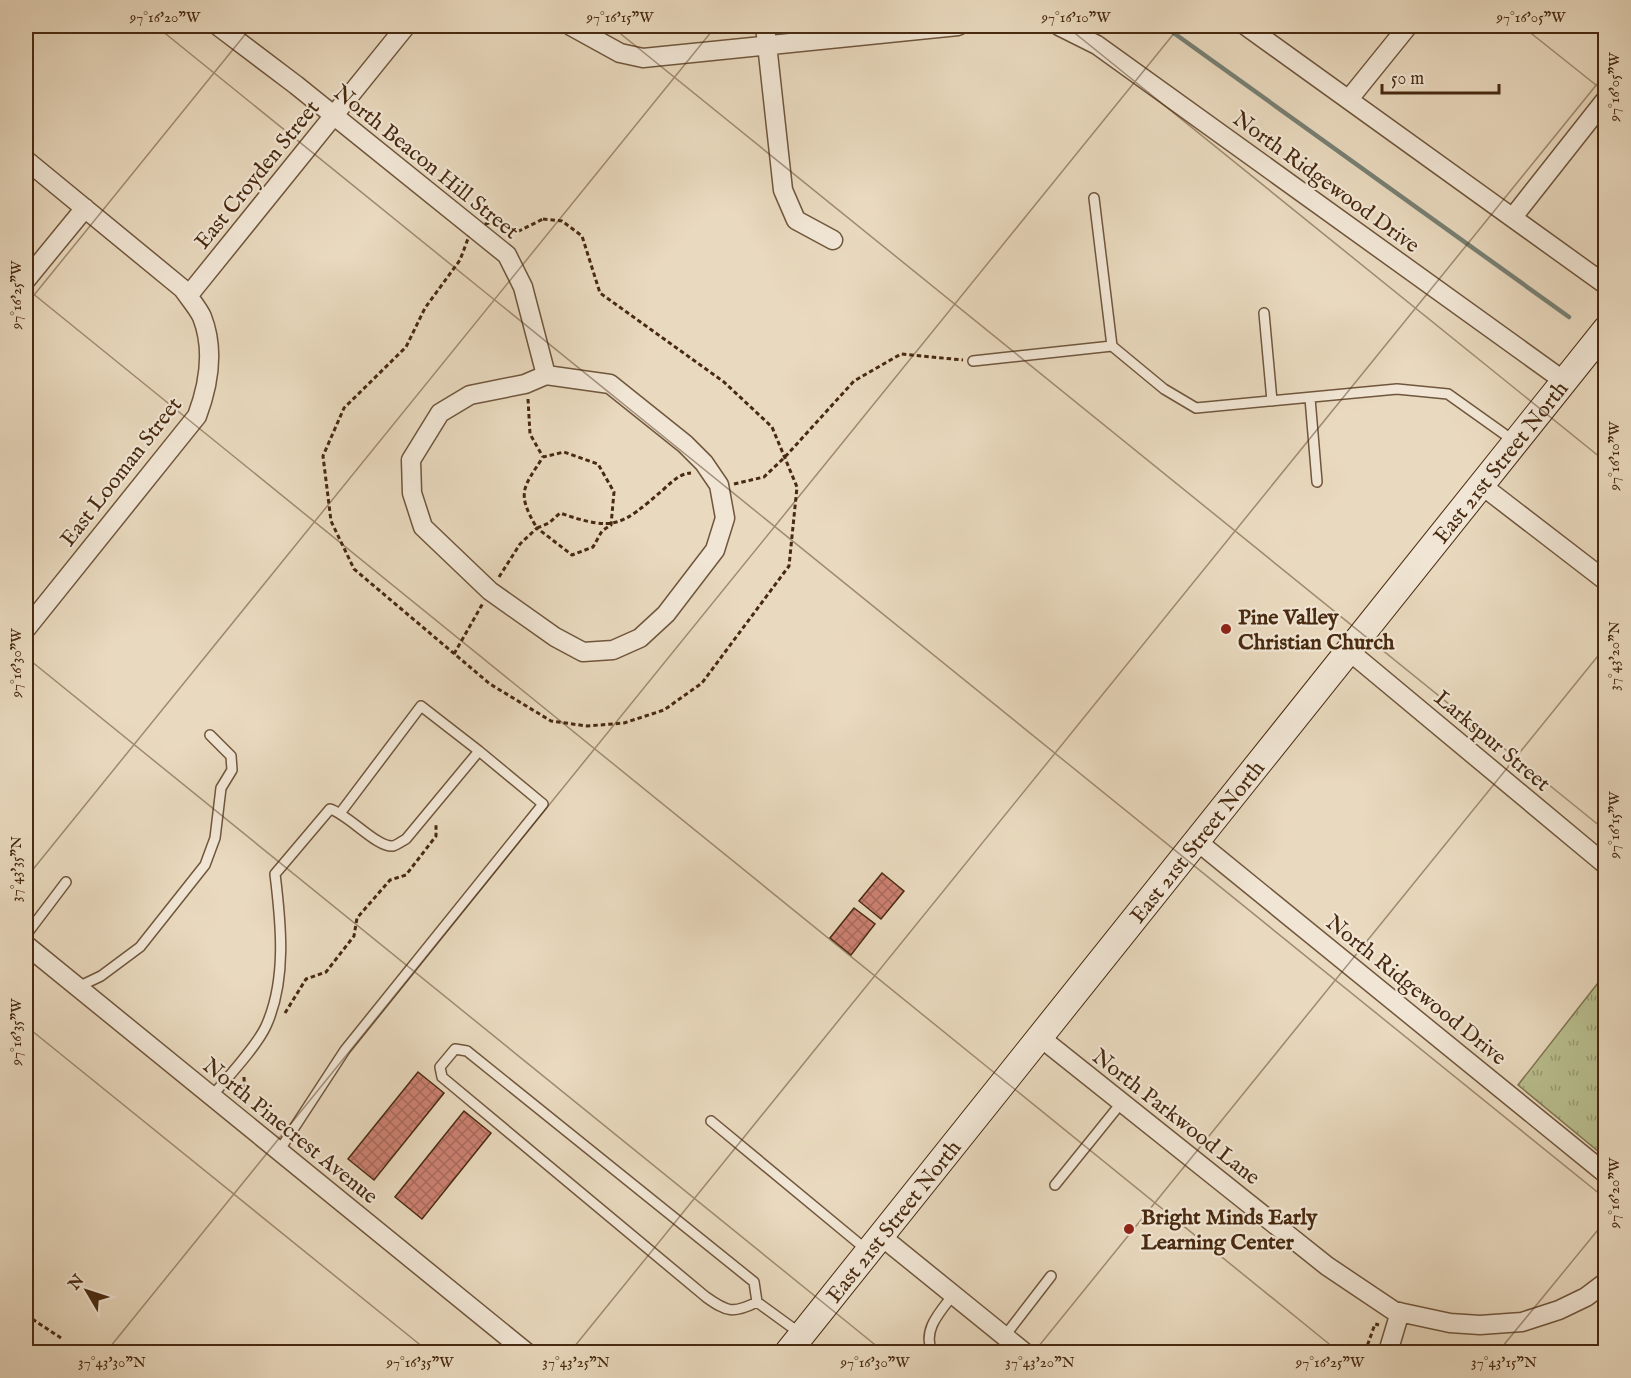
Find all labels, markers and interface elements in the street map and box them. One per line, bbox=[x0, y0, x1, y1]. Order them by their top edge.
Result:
text: 97°16'20"W bbox=[129, 8, 201, 27]
text: 97°16'15"W bbox=[585, 8, 654, 27]
text: 97°16'10"W bbox=[1040, 8, 1111, 27]
text: 97°16'05"W bbox=[1496, 8, 1566, 27]
text: 97°16'05"W bbox=[1605, 52, 1624, 122]
scale bar bbox=[1382, 57, 1499, 95]
text: 50 m bbox=[1391, 68, 1424, 91]
street label: North Beacon Hill Street bbox=[327, 79, 524, 246]
street label: East Croyden Street bbox=[189, 95, 326, 255]
street label: North Ridgewood Drive bbox=[1227, 105, 1425, 260]
text: 97°16'25"W bbox=[7, 260, 26, 330]
street label: East 21st Street North bbox=[1428, 376, 1575, 550]
street label: East Looman Street bbox=[54, 392, 189, 553]
text: 97°16'10"W bbox=[1605, 421, 1624, 492]
place label: Pine Valley Christian Church bbox=[1238, 604, 1395, 657]
text: 37°43'20"N bbox=[1605, 621, 1624, 691]
marker: Pine Valley Christian Church bbox=[1219, 622, 1233, 636]
text: 97°16'30"W bbox=[7, 628, 26, 699]
street label: Larkspur Street bbox=[1428, 685, 1556, 799]
street label: East 21st Street North bbox=[1124, 755, 1272, 930]
text: 97°16'15"W bbox=[1605, 791, 1624, 860]
text: 37°43'35"N bbox=[7, 836, 26, 902]
street label: North Ridgewood Drive bbox=[1320, 909, 1512, 1072]
text: 97°16'35"W bbox=[7, 998, 26, 1067]
street label: North Parkwood Lane bbox=[1086, 1043, 1265, 1192]
street label: North Pinecrest Avenue bbox=[196, 1052, 383, 1211]
street label: East 21st Street North bbox=[821, 1135, 968, 1309]
text: 97°16'20"W bbox=[1605, 1157, 1624, 1229]
place label: Bright Minds Early Learning Center bbox=[1141, 1204, 1319, 1257]
marker: Bright Minds Early Learning Center bbox=[1122, 1222, 1136, 1236]
north arrow bbox=[57, 1261, 117, 1321]
text: N bbox=[64, 1271, 89, 1295]
text: 37°43'30"N bbox=[78, 1353, 146, 1372]
text: 97°16'35"W bbox=[385, 1353, 454, 1372]
text: 37°43'25"N bbox=[542, 1353, 610, 1372]
text: 97°16'30"W bbox=[839, 1353, 910, 1372]
text: 37°43'20"N bbox=[1005, 1353, 1075, 1372]
text: 97°16'25"W bbox=[1295, 1353, 1365, 1372]
text: 37°43'15"N bbox=[1471, 1353, 1537, 1372]

